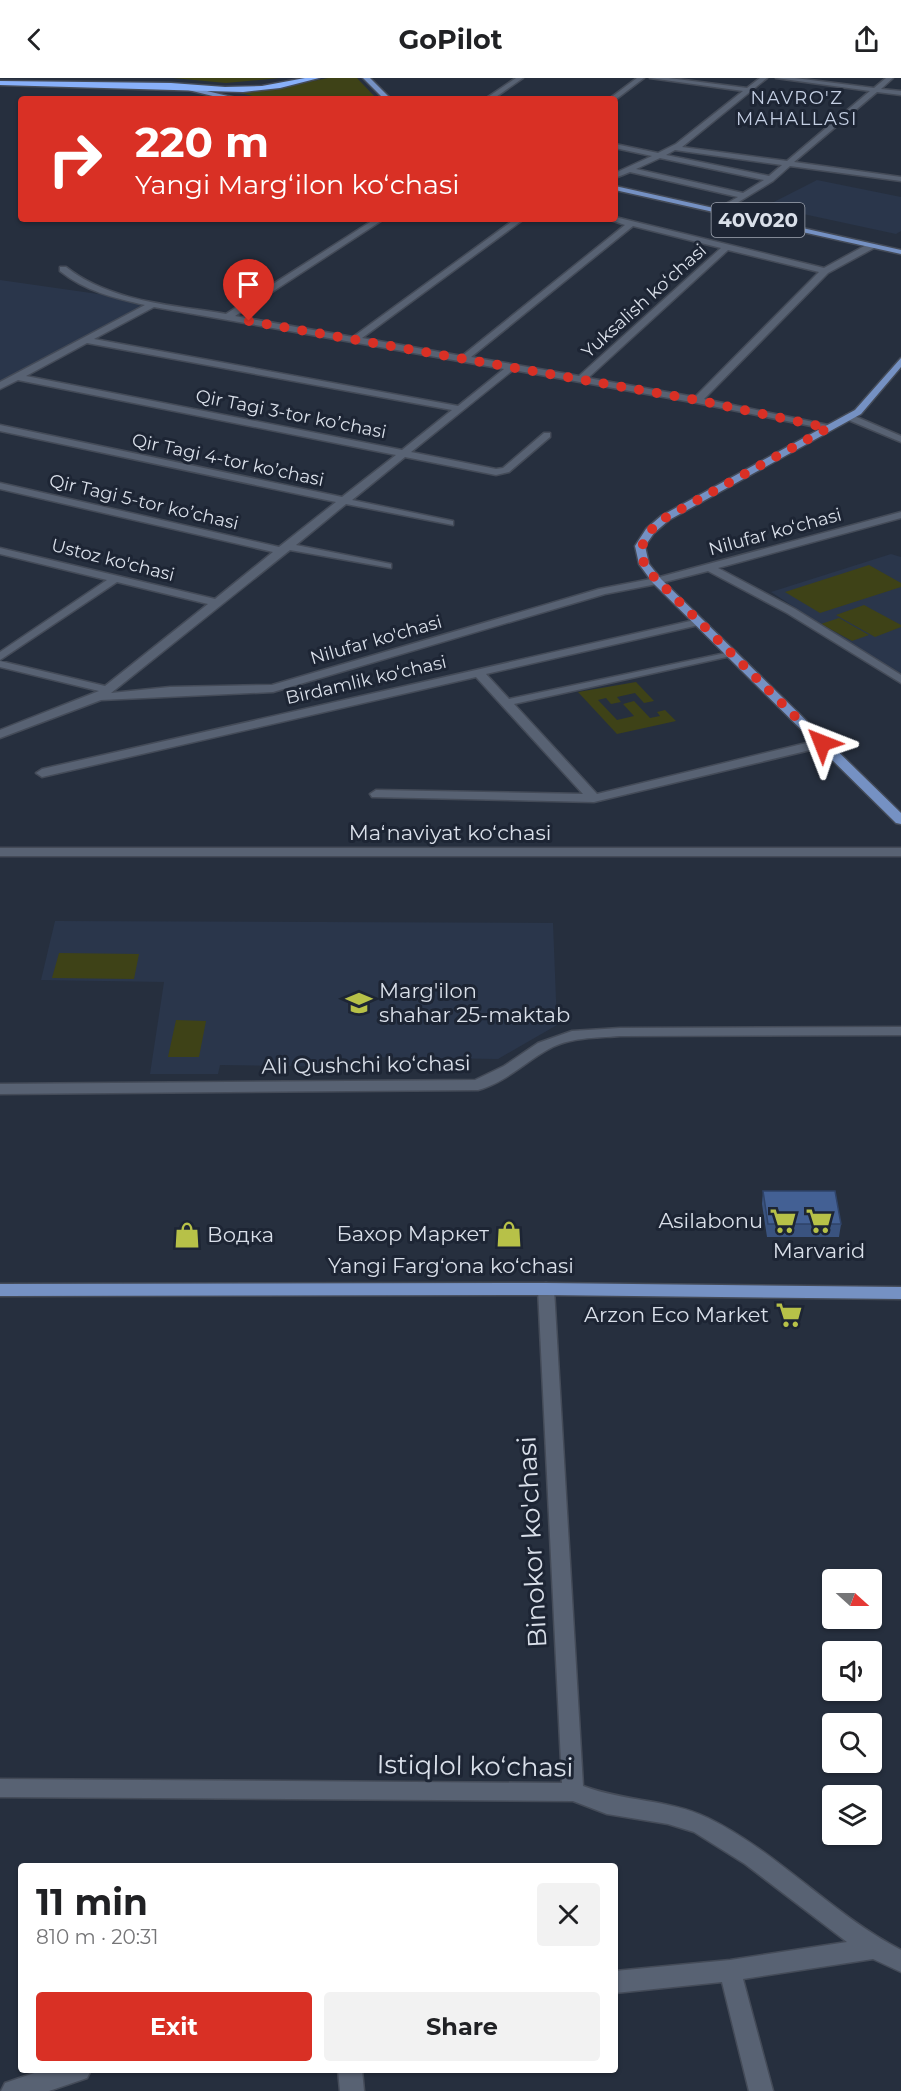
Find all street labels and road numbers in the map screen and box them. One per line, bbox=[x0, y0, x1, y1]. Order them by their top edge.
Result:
road number: 40V020 bbox=[712, 203, 804, 237]
street label: Yuksalish koʻchasi bbox=[577, 239, 711, 363]
street label: Qir Tagi 3-tor koʼchasi bbox=[194, 385, 388, 443]
street label: Qir Tagi 4-tor koʼchasi bbox=[130, 429, 326, 491]
street label: Qir Tagi 5-tor koʼchasi bbox=[47, 469, 241, 535]
street label: Nilufar koʻchasi bbox=[706, 504, 844, 560]
street label: Ustoz ko'chasi bbox=[49, 534, 177, 586]
street label: Nilufar ko'chasi bbox=[308, 611, 444, 669]
street label: Birdamlik koʻchasi bbox=[283, 651, 449, 709]
street label: Maʻnaviyat koʻchasi bbox=[349, 820, 551, 845]
street label: Ali Qushchi koʻchasi bbox=[261, 1050, 471, 1079]
street label: Yangi Fargʻona koʻchasi bbox=[328, 1253, 574, 1278]
street label: Binokor ko'chasi bbox=[510, 1435, 554, 1649]
street label: Istiqlol koʻchasi bbox=[376, 1748, 574, 1784]

